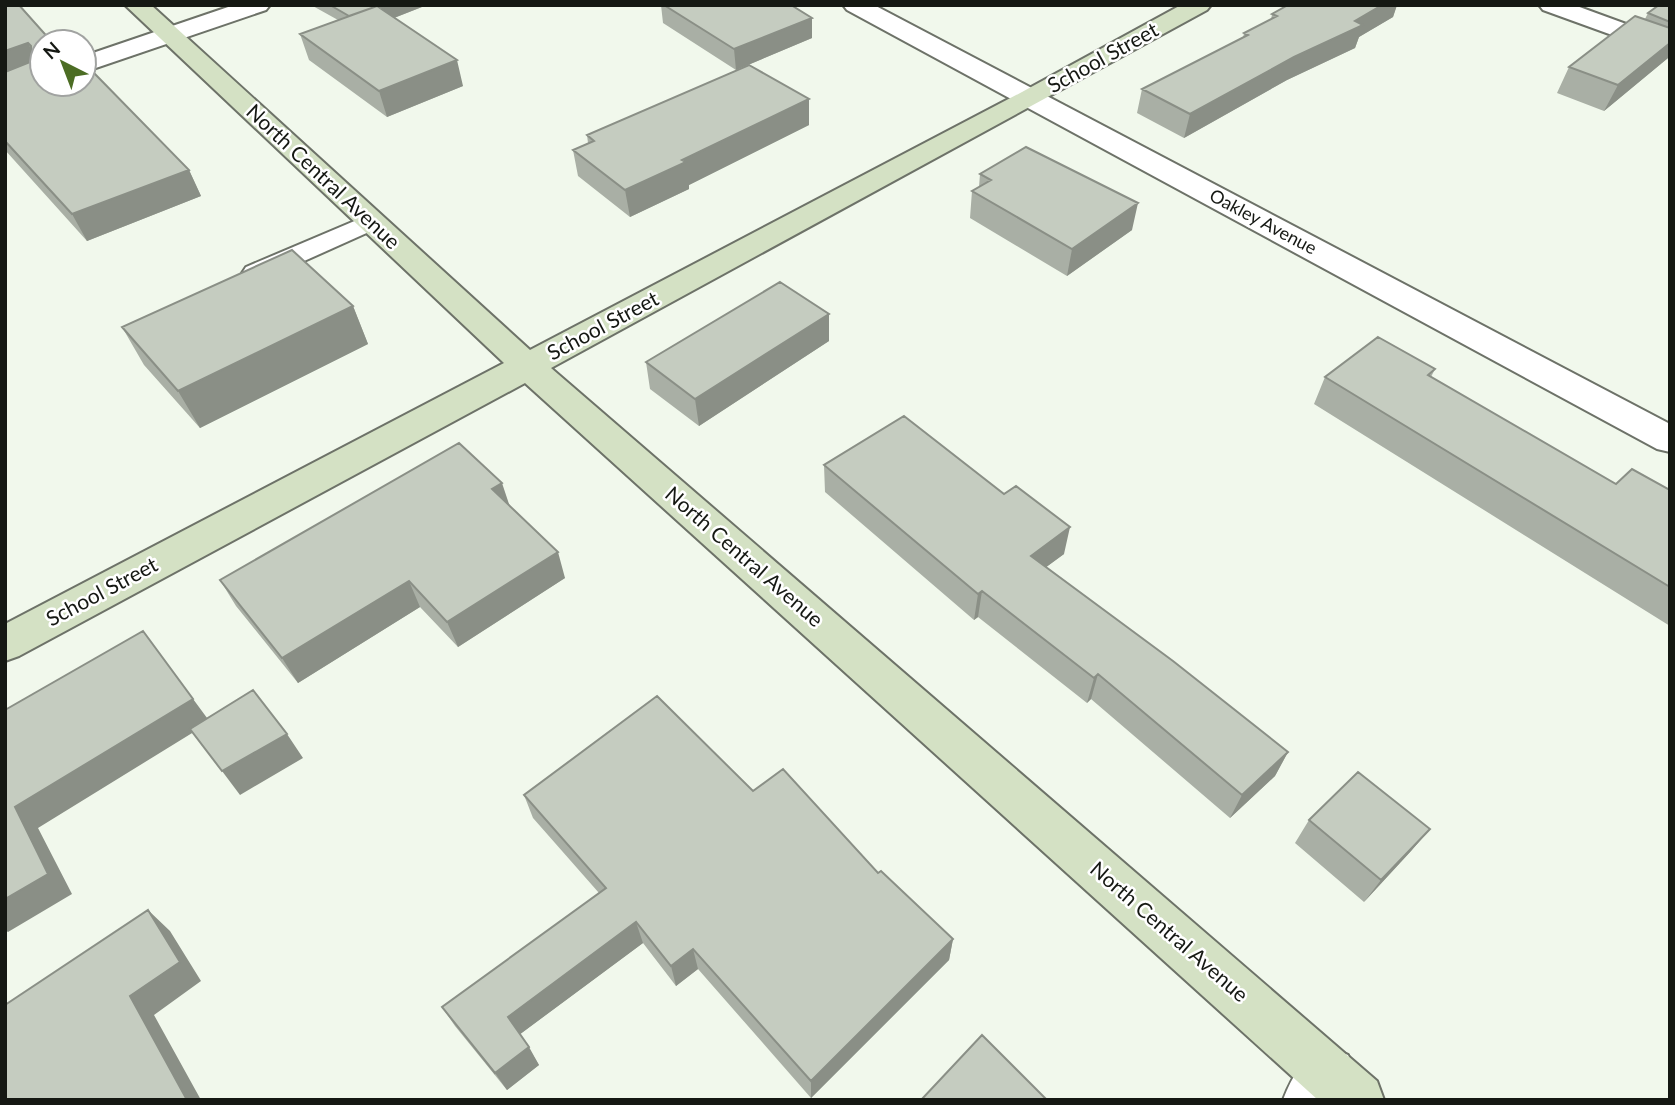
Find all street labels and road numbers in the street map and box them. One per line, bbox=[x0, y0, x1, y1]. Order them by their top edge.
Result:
street label: School Street bbox=[1043, 16, 1162, 97]
street label: North Central Avenue bbox=[242, 98, 406, 254]
street label: Oakley Avenue bbox=[1206, 184, 1321, 259]
street label: School Street bbox=[542, 285, 663, 364]
street label: North Central Avenue bbox=[661, 481, 829, 631]
street label: School Street bbox=[41, 551, 162, 630]
street label: North Central Avenue bbox=[1086, 856, 1254, 1006]

